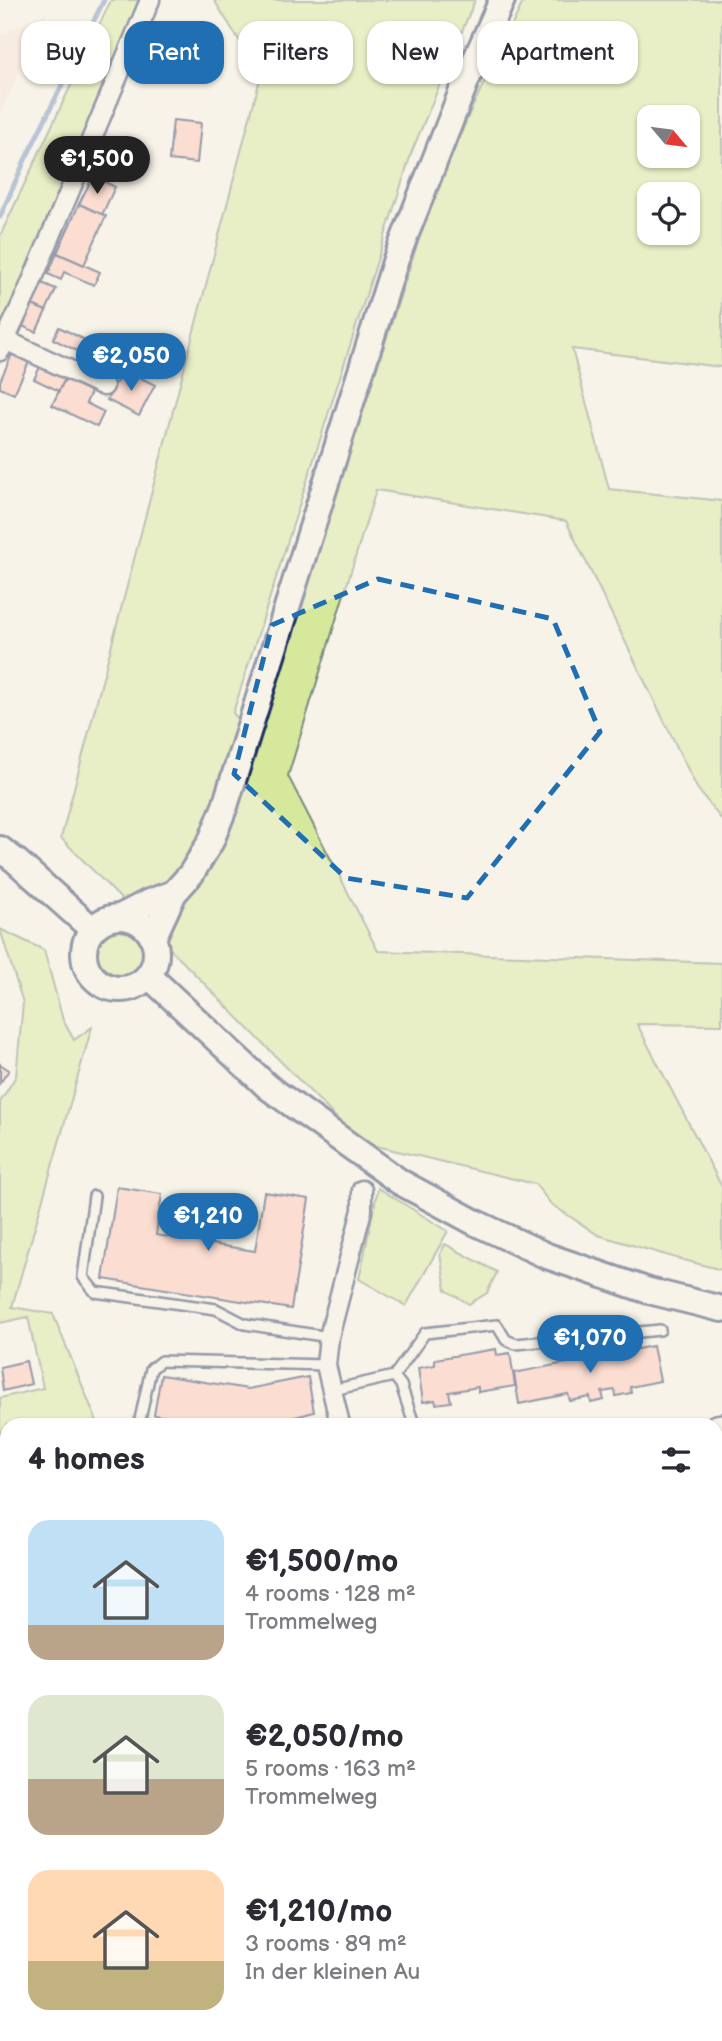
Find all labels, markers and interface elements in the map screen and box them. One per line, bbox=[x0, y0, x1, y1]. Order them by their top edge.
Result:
chip: Buy bbox=[21, 21, 110, 84]
chip: Rent bbox=[124, 21, 224, 84]
chip: Filters bbox=[238, 21, 353, 84]
chip: New bbox=[367, 21, 463, 84]
chip: Apartment bbox=[477, 21, 638, 84]
north arrow bbox=[637, 105, 700, 168]
map controls bbox=[637, 105, 700, 245]
pin: €1,500 bbox=[40, 136, 154, 196]
text: €1,500 bbox=[60, 145, 134, 173]
button: locate bbox=[637, 182, 700, 245]
pin: €2,050 bbox=[74, 334, 188, 393]
text: €2,050 bbox=[92, 342, 170, 370]
pin: €1,210 bbox=[151, 1194, 265, 1253]
text: €1,210 bbox=[173, 1202, 243, 1230]
pin: €1,070 bbox=[533, 1316, 647, 1375]
text: €1,070 bbox=[553, 1324, 627, 1352]
icon: filters bbox=[657, 1441, 695, 1479]
text: 4 homes bbox=[28, 1442, 145, 1478]
text: €1,500/mo bbox=[245, 1544, 398, 1580]
icon: home bbox=[84, 1548, 168, 1632]
text: 4 rooms · 128 m² bbox=[245, 1580, 416, 1608]
text: Trommelweg bbox=[245, 1608, 378, 1636]
text: €2,050/mo bbox=[245, 1719, 404, 1755]
icon: home bbox=[84, 1723, 168, 1807]
text: 5 rooms · 163 m² bbox=[245, 1755, 416, 1783]
text: Trommelweg bbox=[245, 1783, 378, 1811]
text: €1,210/mo bbox=[245, 1894, 392, 1930]
icon: home bbox=[84, 1898, 168, 1982]
text: 3 rooms · 89 m² bbox=[245, 1930, 407, 1958]
text: In der kleinen Au bbox=[245, 1958, 420, 1986]

